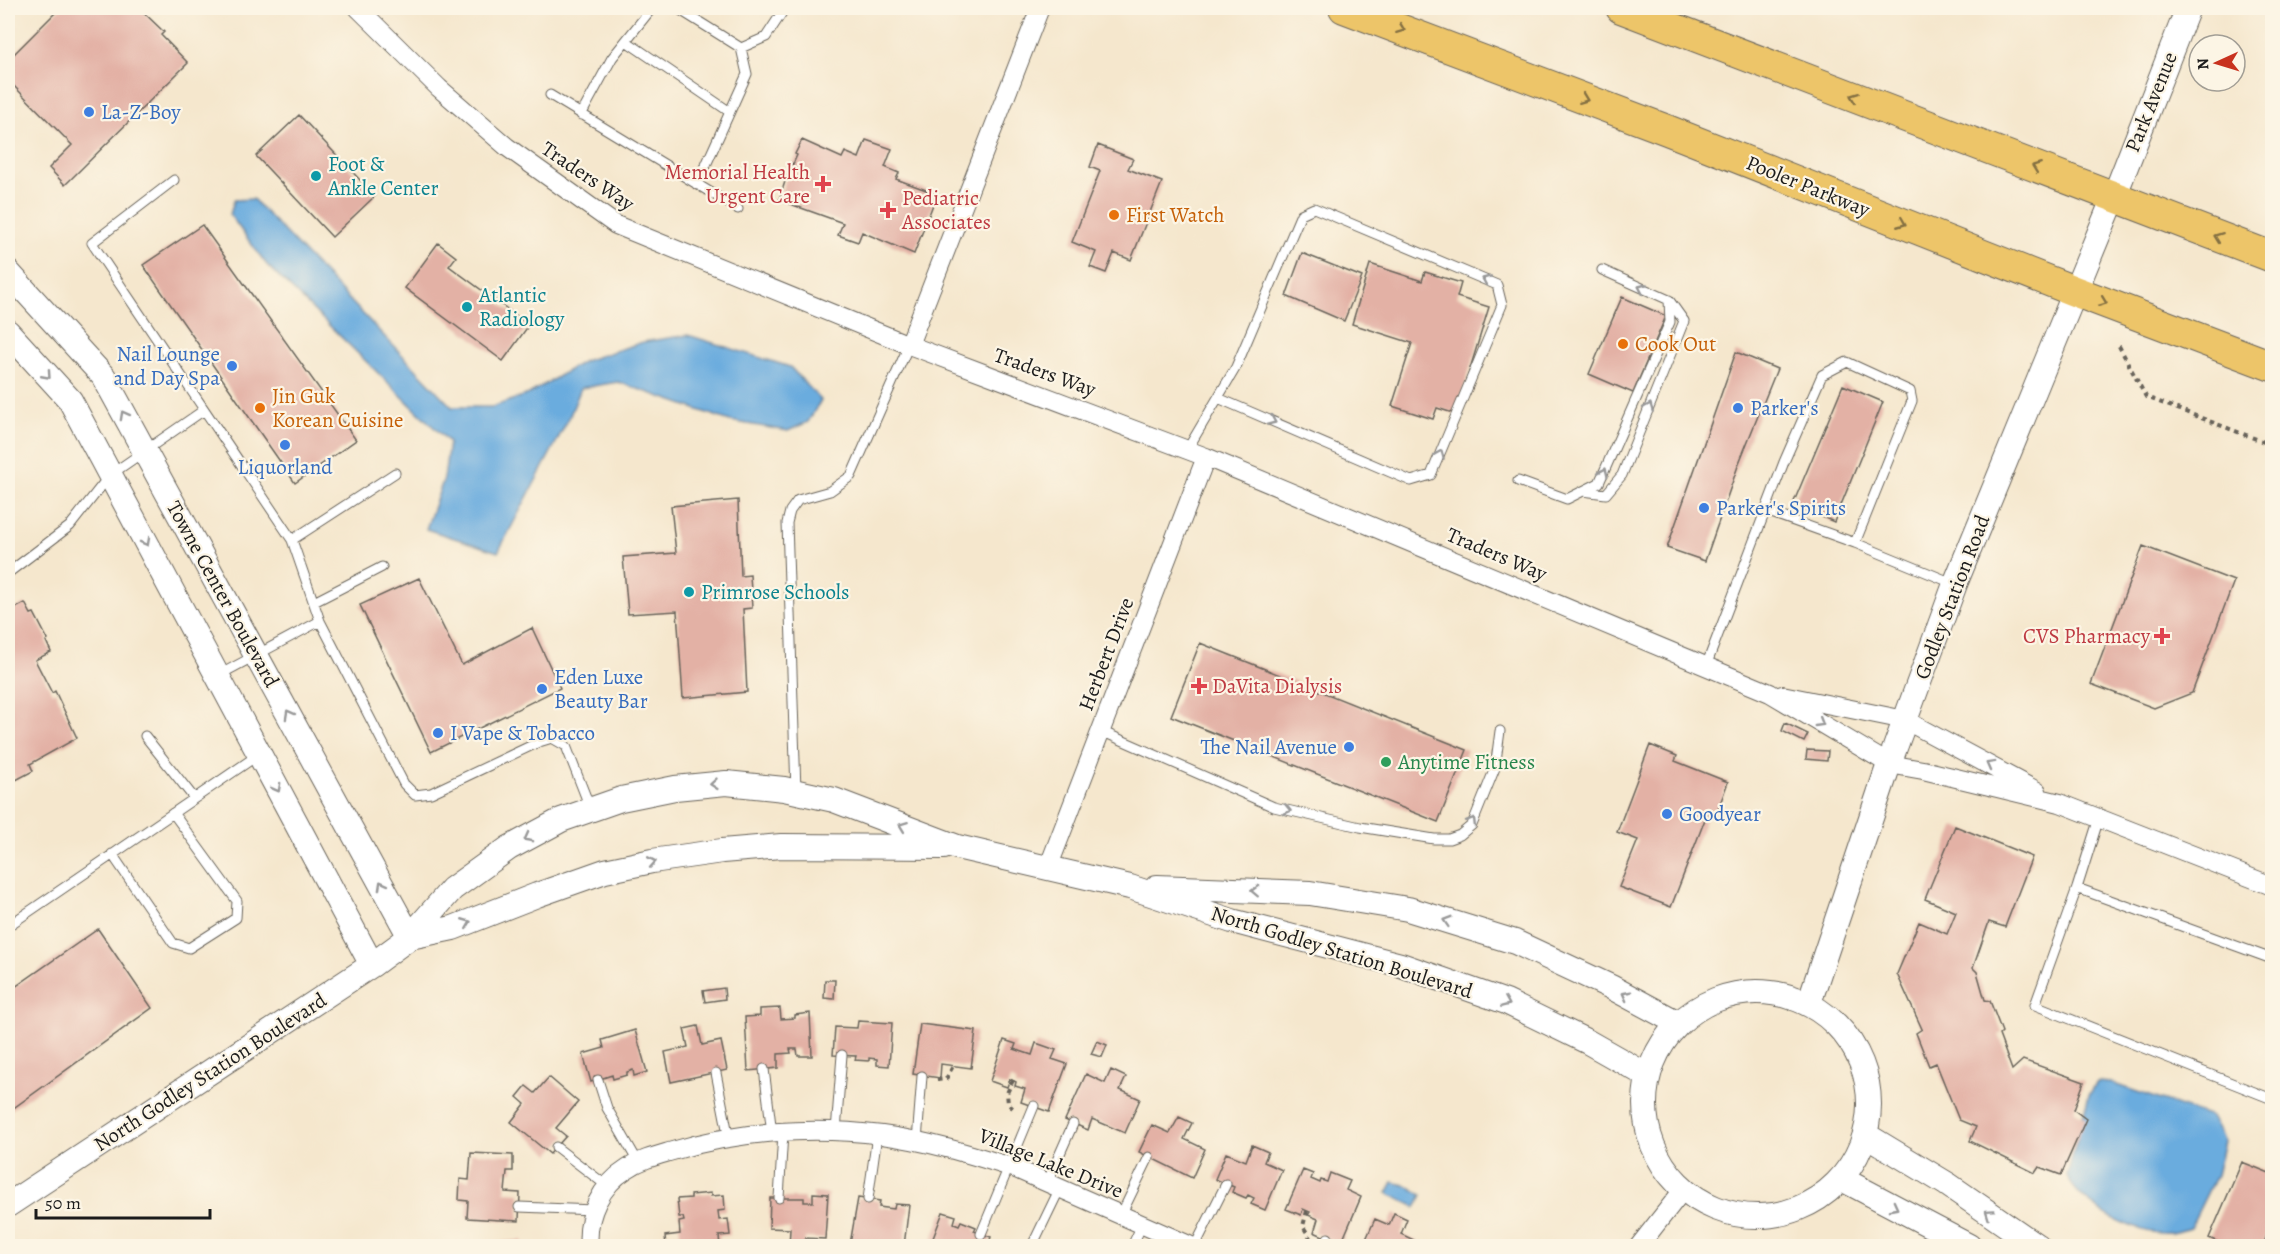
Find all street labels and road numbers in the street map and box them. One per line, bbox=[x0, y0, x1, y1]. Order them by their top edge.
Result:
street label: Park Avenue bbox=[2118, 48, 2184, 156]
street label: Traders Way bbox=[536, 135, 640, 218]
street label: Pooler Parkway bbox=[1742, 148, 1875, 224]
street label: Traders Way bbox=[990, 341, 1100, 404]
street label: Towne Center Boulevard bbox=[160, 496, 286, 693]
street label: Godley Station Road bbox=[1908, 510, 1996, 683]
street label: Traders Way bbox=[1443, 520, 1552, 588]
street label: Herbert Drive bbox=[1072, 593, 1140, 715]
street label: North Godley Station Boulevard bbox=[1208, 899, 1477, 1005]
street label: North Godley Station Boulevard bbox=[88, 986, 332, 1158]
street label: Village Lake Drive bbox=[974, 1121, 1127, 1205]

